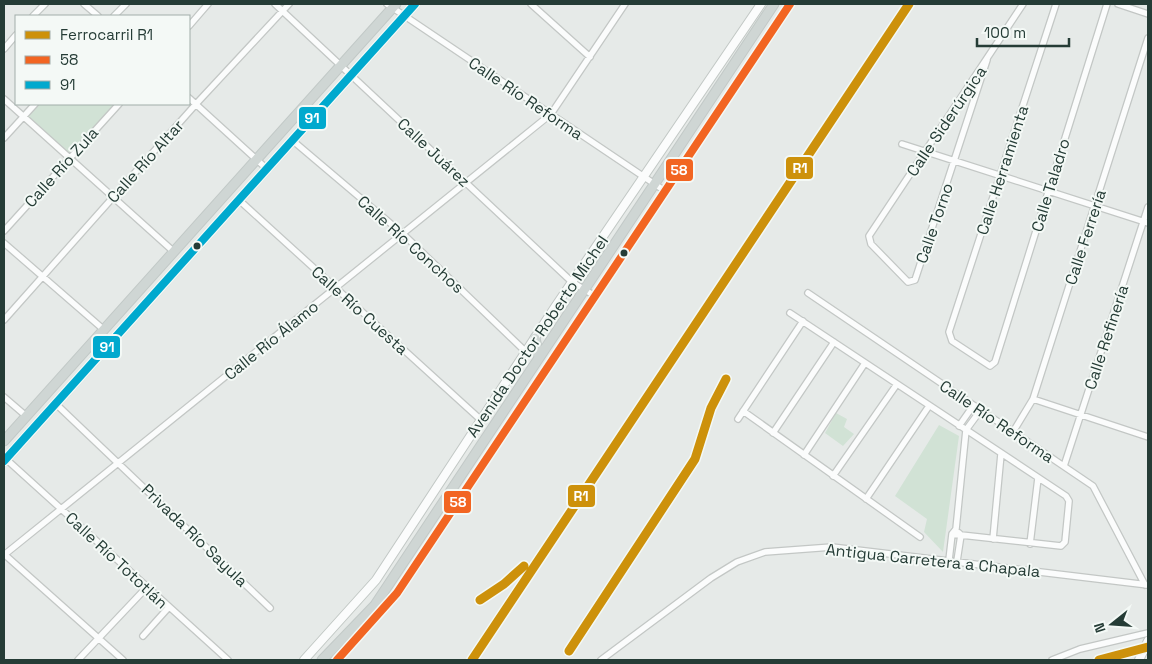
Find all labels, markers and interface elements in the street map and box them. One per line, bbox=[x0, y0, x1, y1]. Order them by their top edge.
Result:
legend bbox=[15, 15, 190, 105]
scale bar bbox=[977, 15, 1070, 47]
text: 100 m bbox=[984, 23, 1026, 42]
text: Ferrocarril R1 bbox=[60, 25, 153, 44]
text: 58 bbox=[60, 50, 78, 69]
street label: Calle Río Reforma bbox=[464, 52, 587, 145]
street label: Calle Siderúrgica bbox=[902, 62, 991, 181]
text: 91 bbox=[60, 75, 75, 94]
street label: Calle Herramienta bbox=[972, 103, 1033, 238]
line badge: 91 bbox=[298, 106, 327, 130]
text: 91 bbox=[305, 109, 319, 127]
street label: Calle Juárez bbox=[393, 113, 475, 192]
street label: Calle Río Altar bbox=[102, 115, 188, 207]
street label: Calle Río Zula bbox=[20, 123, 103, 212]
street label: Calle Taladro bbox=[1026, 136, 1075, 234]
line badge: R1 bbox=[785, 156, 814, 180]
line badge: 58 bbox=[665, 158, 694, 182]
text: R1 bbox=[792, 159, 808, 177]
text: 58 bbox=[671, 161, 688, 179]
street label: Calle Torno bbox=[911, 180, 958, 266]
street label: Calle Ferrería bbox=[1060, 187, 1111, 288]
street label: Calle Río Conchos bbox=[353, 191, 468, 298]
street label: Avenida Doctor Roberto Michel bbox=[462, 231, 613, 441]
unlabelled marker bbox=[192, 241, 202, 251]
unlabelled marker bbox=[619, 248, 629, 258]
street label: Calle Río Cuesta bbox=[307, 261, 412, 359]
street label: Calle Refinería bbox=[1080, 282, 1133, 392]
street label: Calle Río Álamo bbox=[220, 296, 323, 385]
line badge: 91 bbox=[92, 335, 121, 359]
text: 91 bbox=[100, 338, 114, 356]
street label: Calle Río Reforma bbox=[935, 375, 1058, 468]
street label: Privada Río Sayula bbox=[137, 479, 252, 592]
line badge: R1 bbox=[567, 484, 596, 508]
text: R1 bbox=[573, 487, 589, 505]
line badge: 58 bbox=[443, 490, 472, 514]
text: 58 bbox=[450, 493, 467, 511]
street label: Calle Río Tototlán bbox=[61, 507, 172, 613]
street label: Antigua Carretera a Chapala bbox=[825, 539, 1041, 582]
north arrow bbox=[1087, 599, 1137, 649]
text: N bbox=[1090, 621, 1110, 635]

